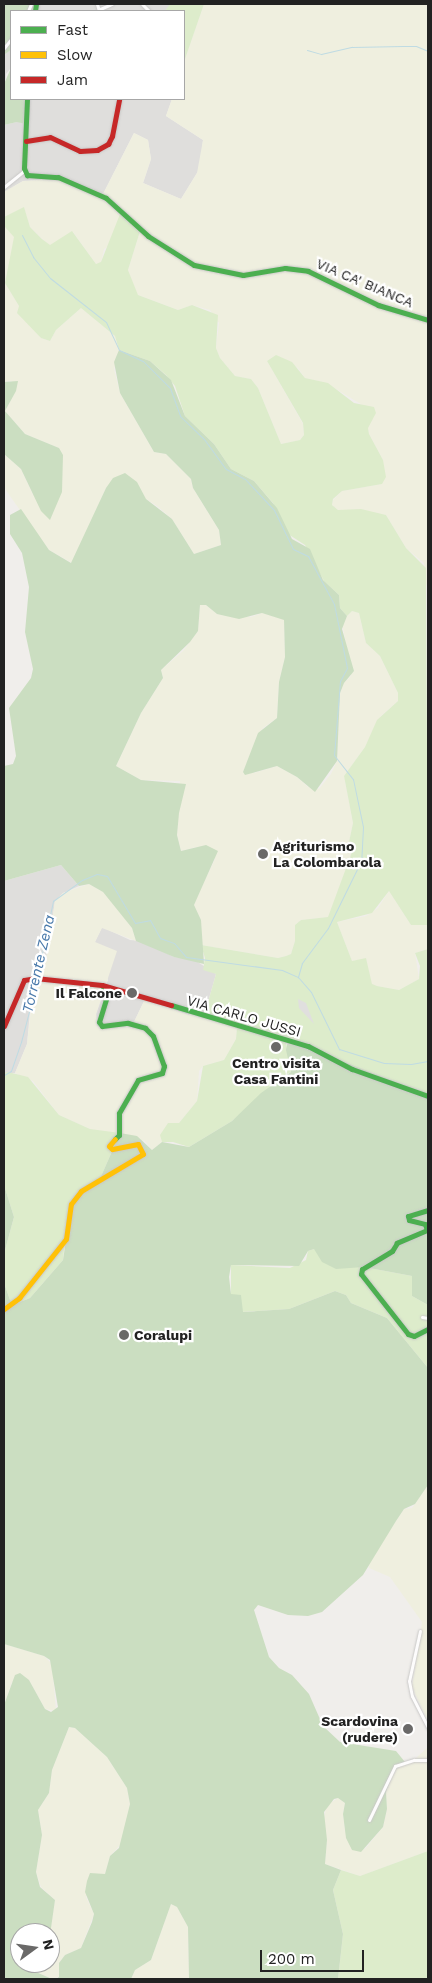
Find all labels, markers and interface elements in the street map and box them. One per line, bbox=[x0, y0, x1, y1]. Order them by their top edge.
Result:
legend bbox=[10, 10, 185, 100]
text: Fast bbox=[57, 21, 88, 39]
text: Slow bbox=[57, 46, 93, 64]
text: Jam bbox=[57, 71, 88, 89]
street label: VIA CA' BIANCA bbox=[314, 255, 416, 311]
place label: Agriturismo La Colombarola bbox=[273, 838, 382, 870]
marker: Agriturismo La Colombarola bbox=[257, 848, 269, 860]
water label: Torrente Zena bbox=[19, 913, 59, 1015]
place label: Il Falcone bbox=[55, 985, 122, 1001]
marker: Il Falcone bbox=[126, 987, 138, 999]
street label: VIA CARLO JUSSI bbox=[185, 992, 303, 1040]
marker: Centro visita Casa Fantini bbox=[270, 1041, 282, 1053]
place label: Centro visita Casa Fantini bbox=[232, 1055, 320, 1088]
place label: Coralupi bbox=[134, 1327, 192, 1343]
marker: Coralupi bbox=[118, 1329, 130, 1341]
place label: Scardovina (rudere) bbox=[321, 1713, 398, 1745]
marker: Scardovina (rudere) bbox=[402, 1723, 414, 1735]
north arrow bbox=[10, 1923, 60, 1973]
text: N bbox=[40, 1938, 58, 1952]
scale bar bbox=[262, 1940, 366, 1972]
text: 200 m bbox=[268, 1950, 315, 1968]

